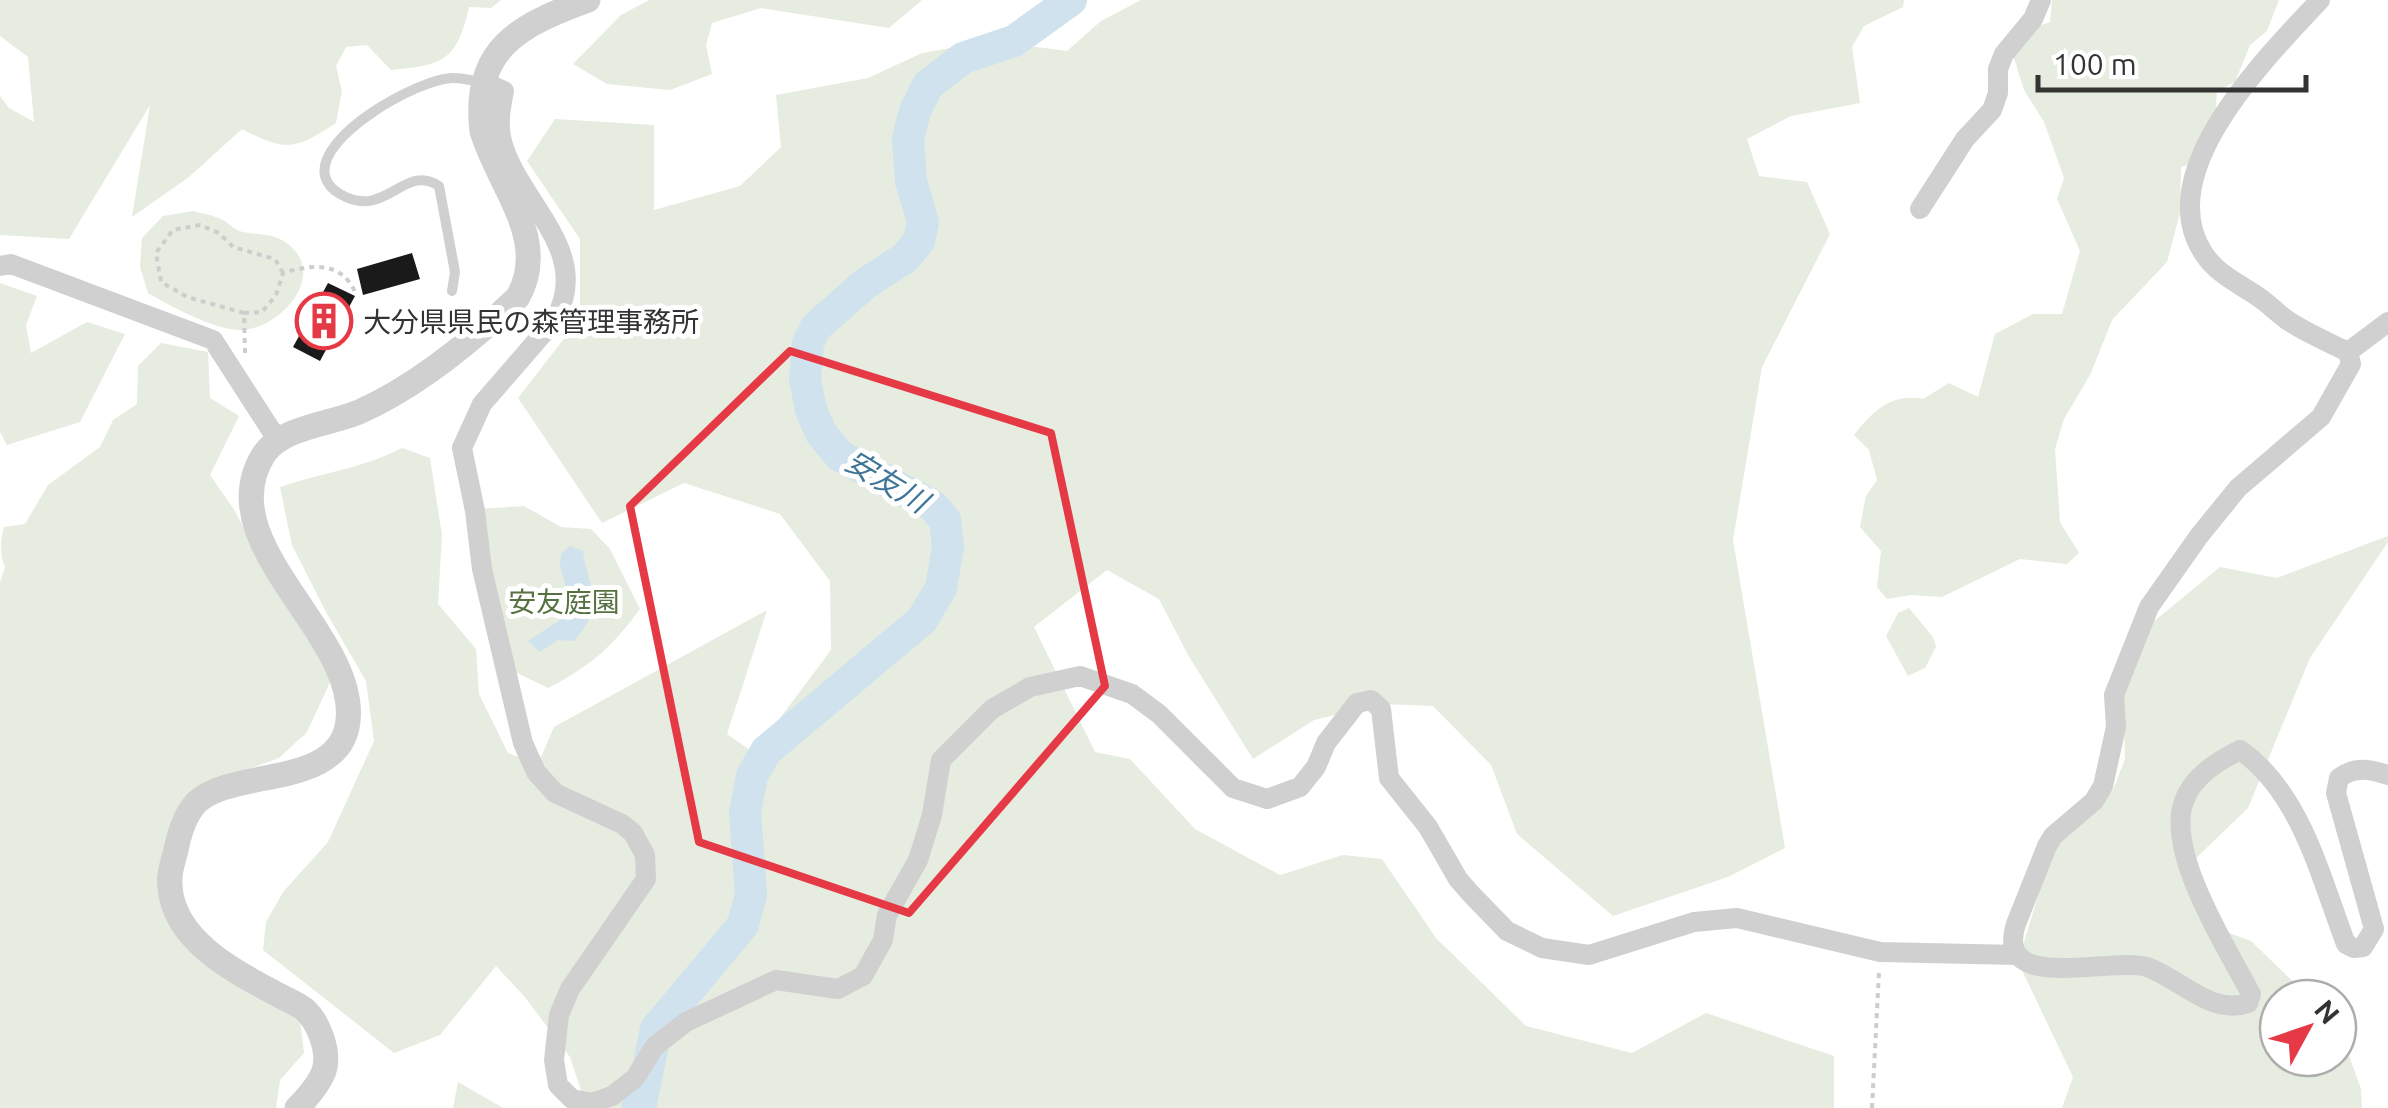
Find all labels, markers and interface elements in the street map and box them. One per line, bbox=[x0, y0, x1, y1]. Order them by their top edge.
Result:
scale bar bbox=[2038, 30, 2306, 92]
text: 100 m bbox=[2053, 47, 2137, 81]
building icon: 大分県県民の森管理事務所 bbox=[294, 291, 354, 351]
place label: 大分県県民の森管理事務所 bbox=[363, 306, 699, 337]
water label: 安友川 bbox=[840, 443, 937, 520]
park label: 安友庭園 bbox=[508, 586, 620, 617]
north arrow bbox=[2258, 978, 2358, 1078]
text: N bbox=[2309, 994, 2346, 1030]

